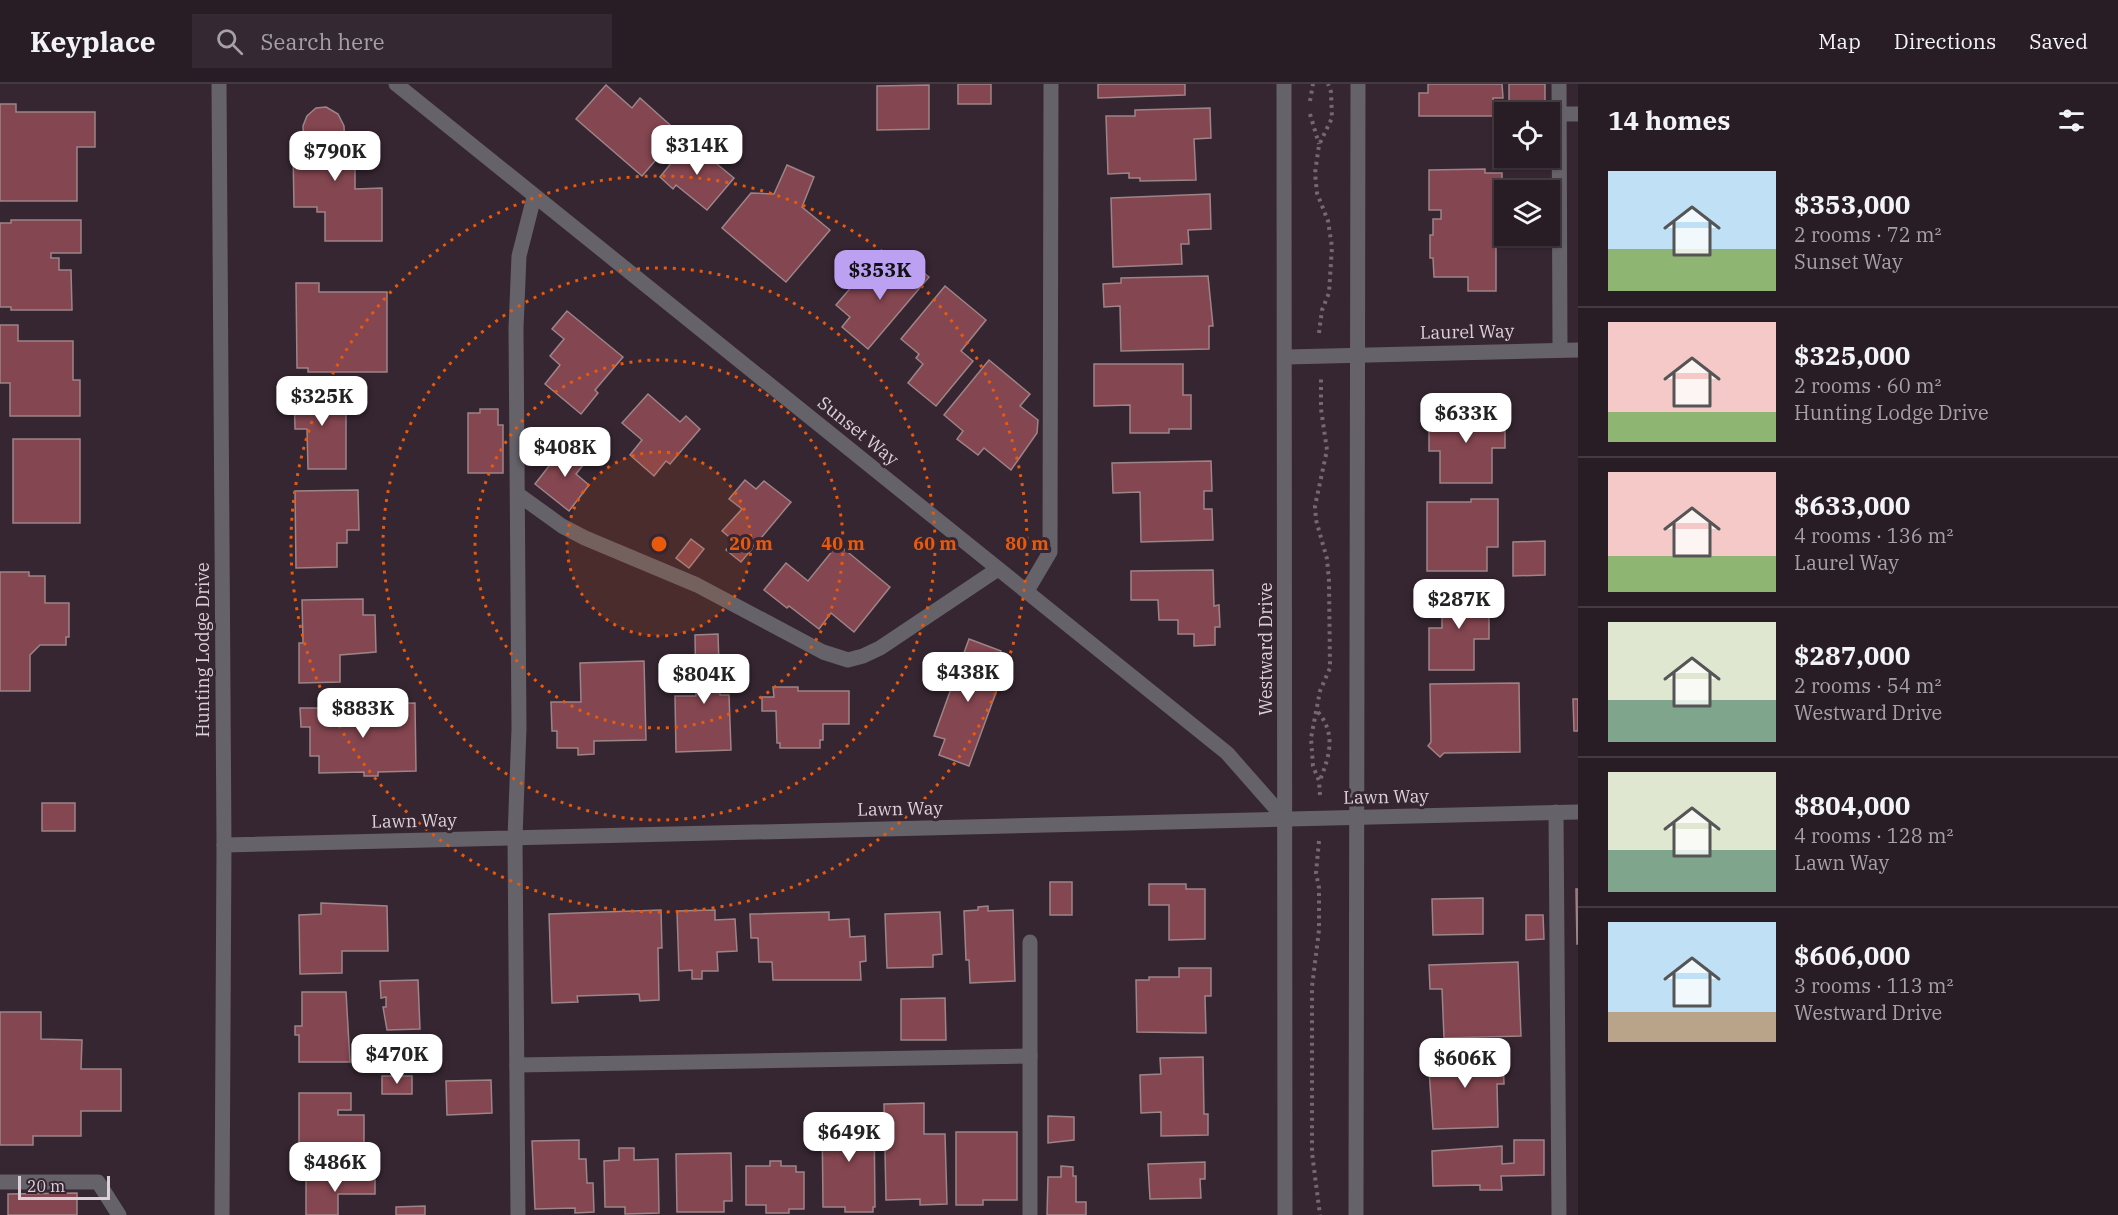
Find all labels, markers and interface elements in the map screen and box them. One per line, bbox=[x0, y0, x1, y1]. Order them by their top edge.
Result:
search box bbox=[192, 14, 612, 68]
text: Keyplace bbox=[30, 23, 156, 60]
icon: search bbox=[213, 25, 246, 58]
text: Search here bbox=[261, 27, 385, 56]
text: Map bbox=[1818, 27, 1861, 55]
text: Directions bbox=[1894, 27, 1996, 55]
text: Saved bbox=[2029, 27, 2088, 55]
map controls bbox=[1494, 102, 1560, 246]
button: locate bbox=[1494, 102, 1560, 168]
text: 14 homes bbox=[1608, 103, 1730, 137]
icon: filters bbox=[2055, 104, 2088, 137]
pin: $314K bbox=[655, 125, 739, 176]
pin: $790K bbox=[293, 131, 377, 182]
text: $314K bbox=[665, 131, 729, 158]
text: $790K bbox=[303, 137, 367, 164]
button: layers bbox=[1494, 180, 1560, 246]
text: $353,000 bbox=[1794, 187, 1910, 221]
icon: home bbox=[1656, 195, 1728, 267]
text: 2 rooms · 72 m² bbox=[1794, 221, 1941, 248]
text: Sunset Way bbox=[1794, 248, 1903, 275]
pin: $353K bbox=[838, 250, 922, 301]
text: $353K bbox=[848, 256, 912, 283]
street label: Laurel Way bbox=[1420, 319, 1515, 344]
text: $325,000 bbox=[1794, 338, 1910, 372]
icon: home bbox=[1656, 346, 1728, 418]
text: 2 rooms · 60 m² bbox=[1794, 372, 1941, 399]
pin: $325K bbox=[280, 376, 364, 427]
text: $325K bbox=[290, 382, 354, 409]
street label: Sunset Way bbox=[813, 391, 904, 471]
pin: $633K bbox=[1424, 393, 1508, 444]
text: $633K bbox=[1434, 399, 1498, 426]
text: Hunting Lodge Drive bbox=[1794, 399, 1989, 426]
pin: $408K bbox=[523, 427, 607, 478]
text: $408K bbox=[533, 433, 597, 460]
text: $633,000 bbox=[1794, 488, 1910, 522]
icon: home bbox=[1656, 496, 1728, 568]
text: 4 rooms · 136 m² bbox=[1794, 522, 1953, 549]
text: 20 m bbox=[729, 532, 773, 555]
text: 40 m bbox=[821, 532, 865, 555]
text: 60 m bbox=[913, 532, 957, 555]
text: 80 m bbox=[1005, 532, 1049, 555]
centre of rings bbox=[649, 534, 669, 554]
text: Laurel Way bbox=[1794, 549, 1899, 576]
street label: Hunting Lodge Drive bbox=[191, 562, 214, 738]
pin: $287K bbox=[1417, 579, 1501, 630]
street label: Westward Drive bbox=[1254, 582, 1277, 716]
text: $287K bbox=[1427, 585, 1491, 612]
text: $287,000 bbox=[1794, 638, 1910, 672]
icon: home bbox=[1656, 646, 1728, 718]
pin: $438K bbox=[926, 652, 1010, 703]
pin: $804K bbox=[662, 654, 746, 705]
text: $438K bbox=[936, 658, 1000, 685]
text: $804K bbox=[672, 660, 736, 687]
text: 2 rooms · 54 m² bbox=[1794, 672, 1941, 699]
pin: $883K bbox=[321, 688, 405, 739]
text: $883K bbox=[331, 694, 395, 721]
text: Westward Drive bbox=[1794, 699, 1942, 726]
street label: Lawn Way bbox=[1343, 784, 1429, 809]
text: $804,000 bbox=[1794, 788, 1910, 822]
street label: Lawn Way bbox=[857, 796, 943, 821]
icon: home bbox=[1656, 796, 1728, 868]
street label: Lawn Way bbox=[371, 808, 457, 833]
text: 4 rooms · 128 m² bbox=[1794, 822, 1953, 849]
text: Lawn Way bbox=[1794, 849, 1889, 876]
text: $606,000 bbox=[1794, 938, 1910, 972]
icon: home bbox=[1656, 946, 1728, 1018]
text: 3 rooms · 113 m² bbox=[1794, 972, 1953, 999]
text: Westward Drive bbox=[1794, 999, 1942, 1026]
pin: $470K bbox=[355, 1034, 439, 1085]
pin: $606K bbox=[1423, 1038, 1507, 1089]
text: $470K bbox=[365, 1040, 429, 1067]
text: $606K bbox=[1433, 1044, 1497, 1071]
pin: $649K bbox=[807, 1112, 891, 1163]
text: $649K bbox=[817, 1118, 881, 1145]
pin: $486K bbox=[293, 1142, 377, 1193]
text: $486K bbox=[303, 1148, 367, 1175]
scale bar bbox=[18, 1173, 110, 1200]
text: 20 m bbox=[27, 1176, 65, 1196]

